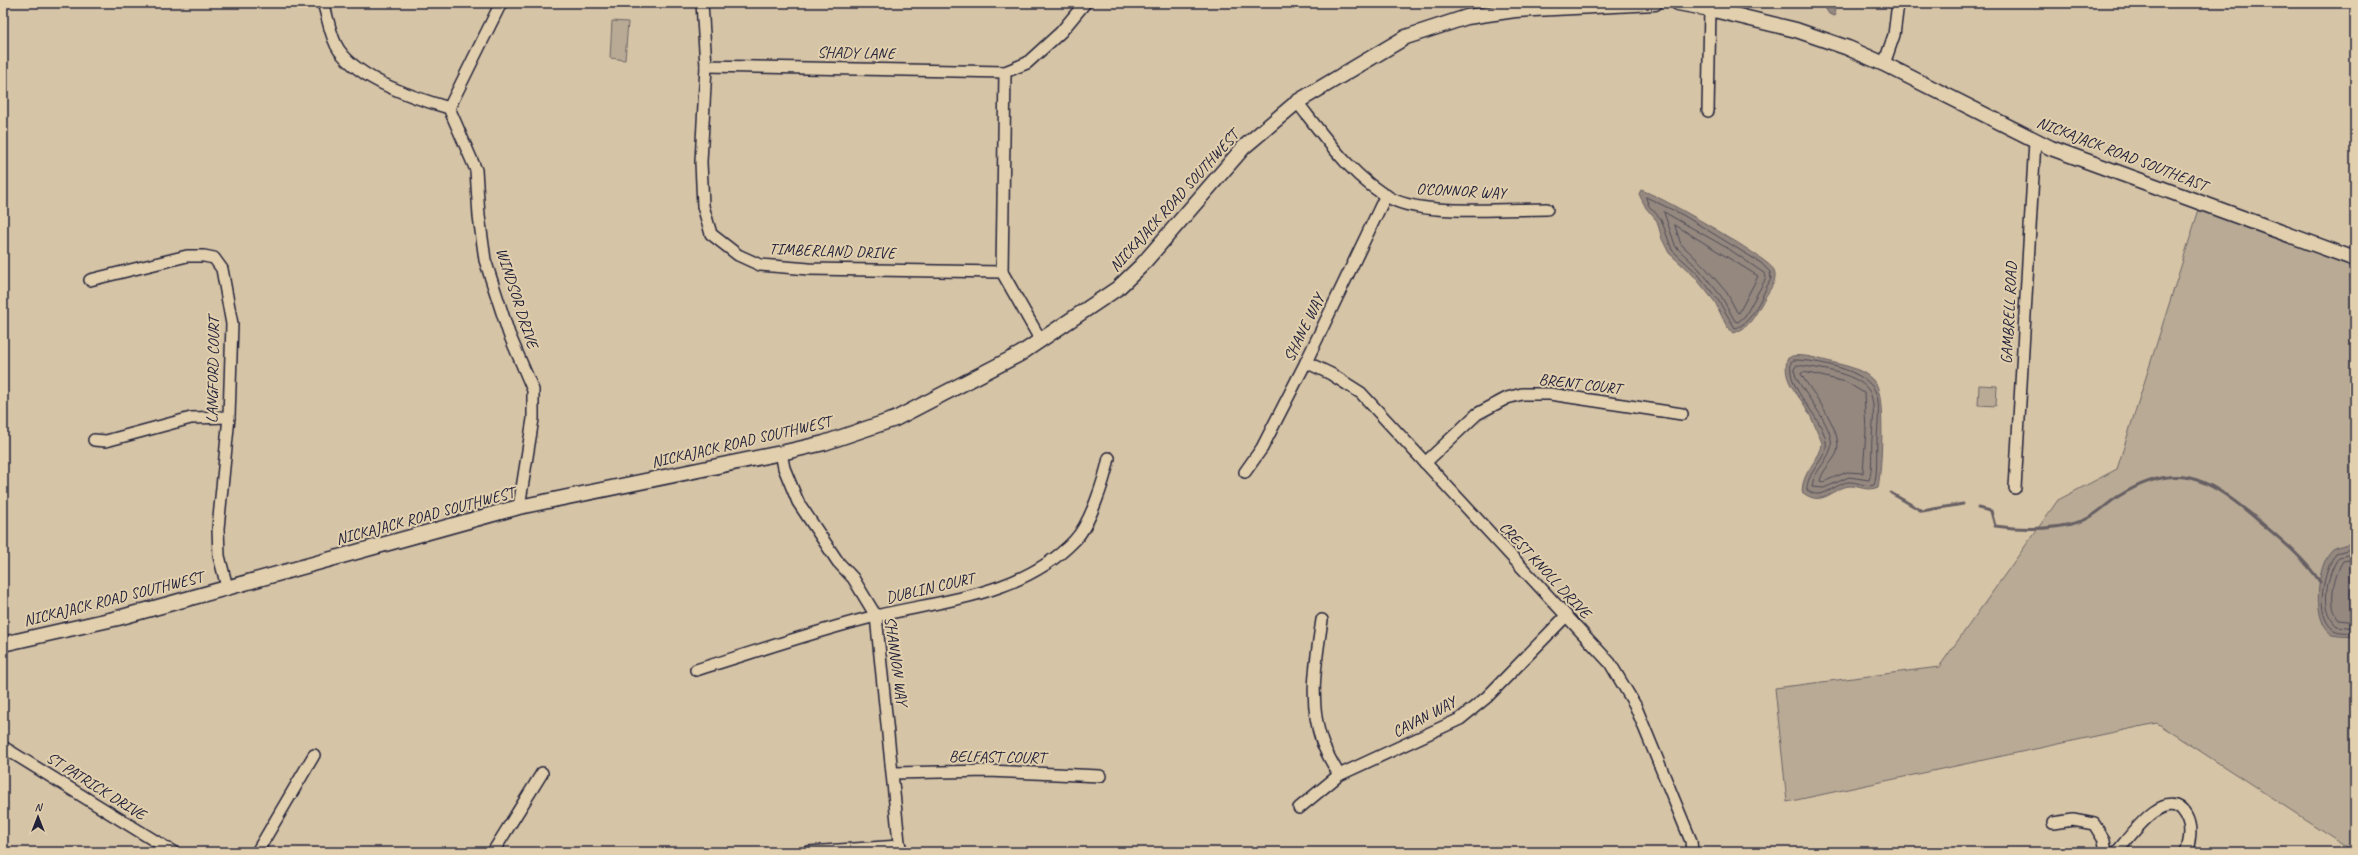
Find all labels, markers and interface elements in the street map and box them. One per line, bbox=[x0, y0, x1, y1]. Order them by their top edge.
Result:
street label: SHADY LANE bbox=[817, 42, 897, 64]
street label: NICKAJACK ROAD SOUTHEAST bbox=[2034, 112, 2213, 197]
street label: NICKAJACK ROAD SOUTHWEST bbox=[1105, 123, 1245, 276]
street label: O'CONNOR WAY bbox=[1416, 179, 1508, 203]
street label: TIMBERLAND DRIVE bbox=[769, 239, 898, 263]
street label: WINDSOR DRIVE bbox=[491, 245, 543, 353]
street label: GAMBRELL ROAD bbox=[1996, 260, 2022, 365]
street label: SHANE WAY bbox=[1279, 288, 1330, 365]
street label: LANGFORD COURT bbox=[202, 312, 224, 423]
street label: BRENT COURT bbox=[1538, 369, 1626, 399]
street label: NICKAJACK ROAD SOUTHWEST bbox=[649, 411, 836, 472]
street label: NICKAJACK ROAD SOUTHWEST bbox=[334, 482, 520, 549]
street label: CREST KNOLL DRIVE bbox=[1495, 517, 1597, 624]
street label: NICKAJACK ROAD SOUTHWEST bbox=[21, 566, 208, 631]
street label: DUBLIN COURT bbox=[884, 567, 980, 608]
street label: SHANNON WAY bbox=[880, 615, 913, 710]
street label: CAVAN WAY bbox=[1389, 691, 1462, 742]
street label: BELFAST COURT bbox=[949, 746, 1049, 768]
street label: ST PATRICK DRIVE bbox=[43, 747, 152, 826]
north arrow bbox=[18, 797, 58, 837]
text: N bbox=[35, 800, 44, 814]

